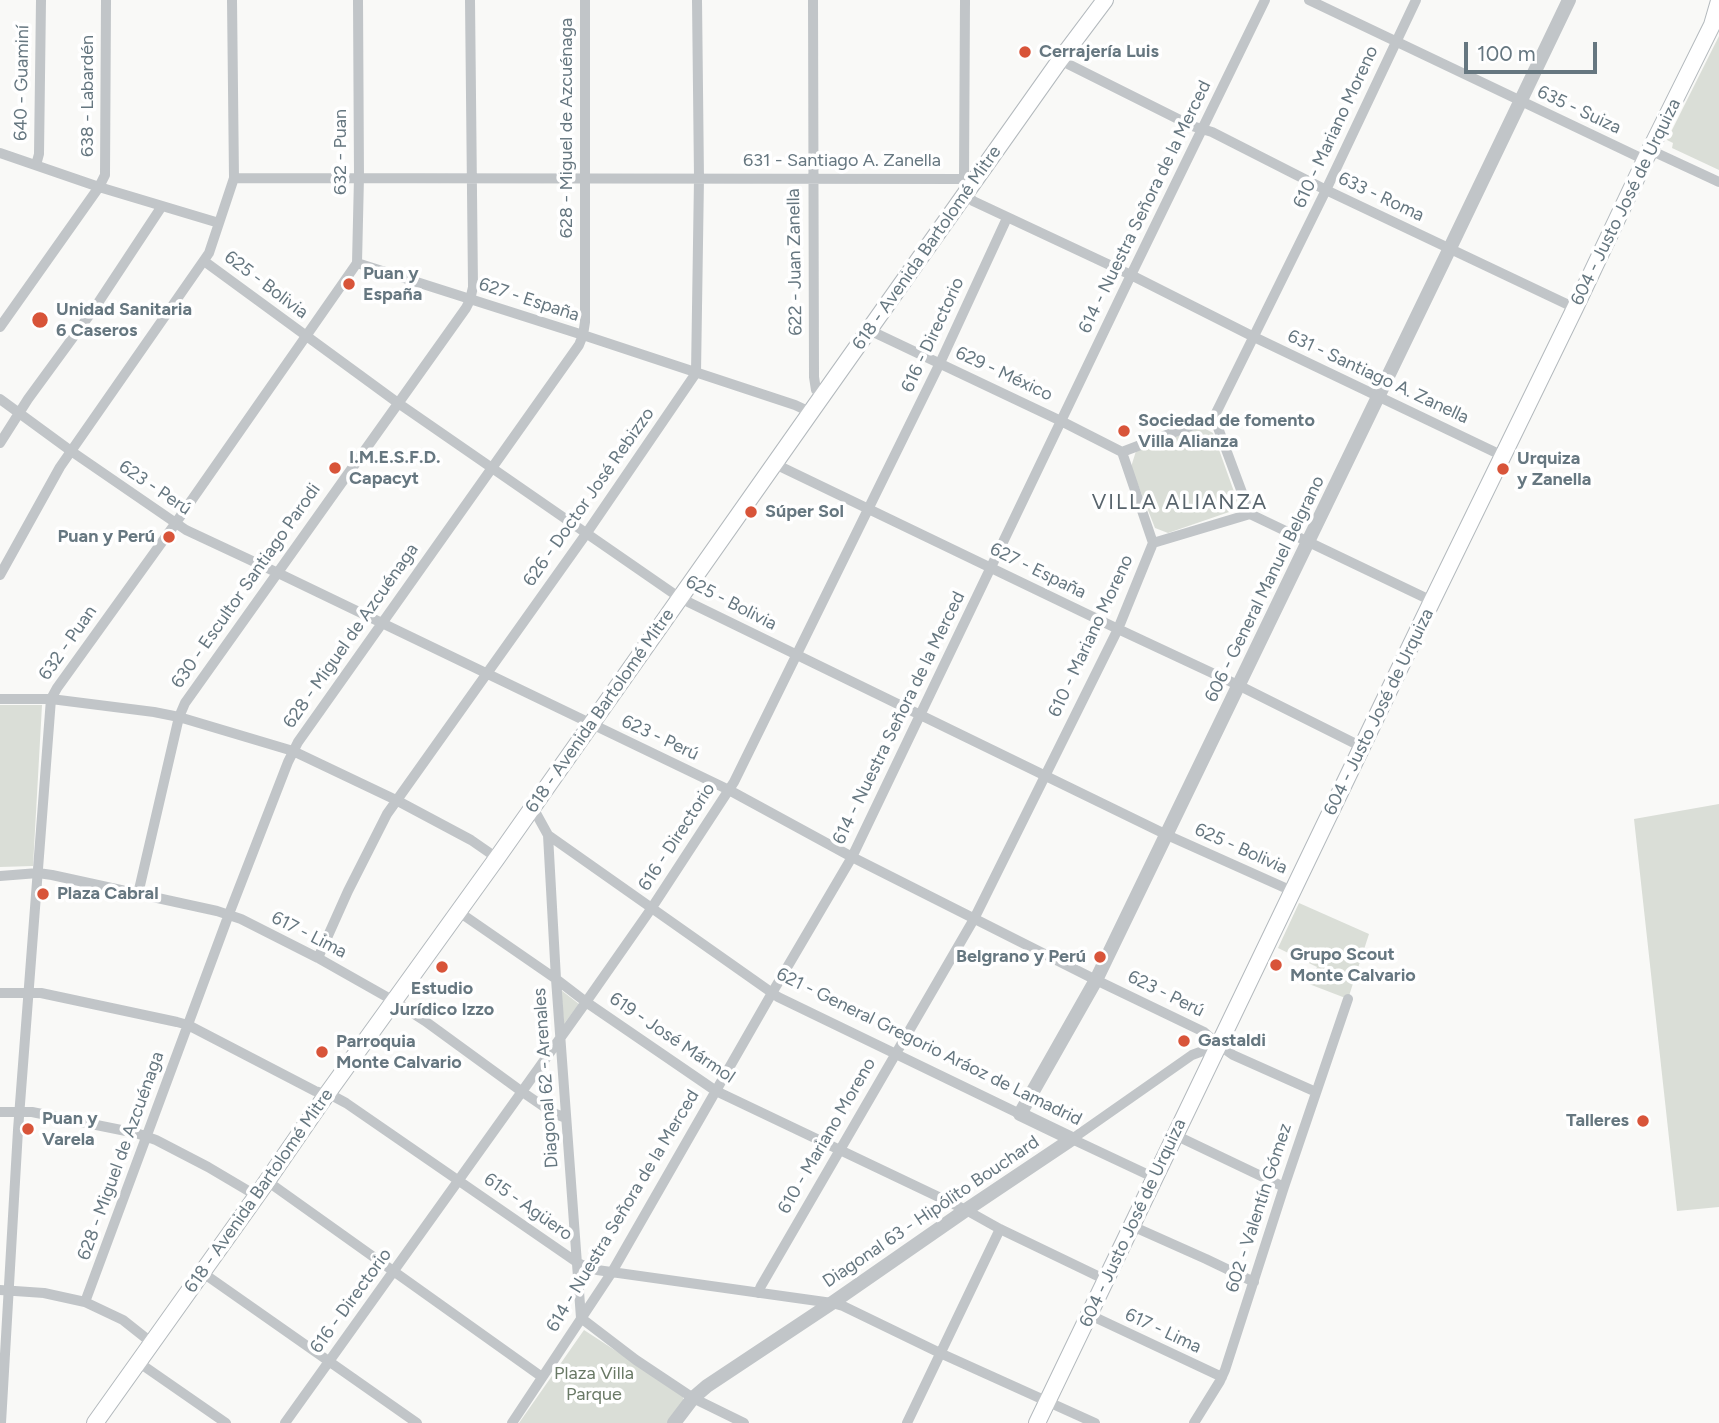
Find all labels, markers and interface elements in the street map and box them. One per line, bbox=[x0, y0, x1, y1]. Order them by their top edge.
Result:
street label: 628 - Miguel de Azcuénaga bbox=[556, 18, 578, 238]
street label: 640 - Guaminí bbox=[10, 25, 34, 141]
scale bar bbox=[1467, 28, 1600, 72]
street label: 638 - Labardén bbox=[77, 35, 99, 157]
place label: Cerrajería Luis bbox=[1039, 41, 1159, 63]
text: 100 m bbox=[1477, 41, 1536, 66]
street label: 610 - Mariano Moreno bbox=[1289, 42, 1383, 212]
marker: Cerrajería Luis bbox=[1017, 44, 1033, 60]
street label: 614 - Nuestra Señora de la Merced bbox=[1074, 77, 1216, 337]
street label: 635 - Suiza bbox=[1534, 81, 1624, 139]
street label: 604 - Justo José de Urquiza bbox=[1566, 95, 1686, 309]
street label: 632 - Puan bbox=[330, 109, 352, 195]
street label: 618 - Avenida Bartolomé Mitre bbox=[848, 142, 1006, 354]
street label: 631 - Santiago A. Zanella bbox=[743, 150, 941, 172]
street label: 633 - Roma bbox=[1335, 168, 1427, 226]
street label: 622 - Juan Zanella bbox=[783, 188, 807, 336]
street label: 625 - Bolivia bbox=[220, 246, 312, 324]
place label: Puan y España bbox=[363, 263, 422, 306]
street label: 627 - España bbox=[476, 274, 582, 326]
street label: 616 - Directorio bbox=[897, 274, 969, 396]
marker: Puan y España bbox=[341, 276, 357, 292]
place label: Unidad Sanitaria 6 Caseros bbox=[56, 299, 192, 342]
marker: Unidad Sanitaria 6 Caseros bbox=[30, 310, 50, 330]
street label: 631 - Santiago A. Zanella bbox=[1284, 325, 1472, 429]
street label: 629 - México bbox=[952, 342, 1056, 406]
street label: 626 - Doctor José Rebizzo bbox=[519, 403, 659, 591]
place label: Sociedad de fomento Villa Alianza bbox=[1138, 410, 1315, 452]
marker: Sociedad de fomento Villa Alianza bbox=[1116, 423, 1132, 439]
place label: I.M.E.S.F.D. Capacyt bbox=[349, 447, 441, 490]
place label: Urquiza y Zanella bbox=[1517, 448, 1591, 490]
street label: 623 - Perú bbox=[115, 456, 195, 520]
marker: I.M.E.S.F.D. Capacyt bbox=[327, 460, 343, 476]
marker: Urquiza y Zanella bbox=[1495, 461, 1511, 477]
street label: 606 - General Manuel Belgrano bbox=[1201, 472, 1329, 706]
street label: 630 - Escultor Santiago Parodi bbox=[167, 479, 325, 693]
district label: VILLA ALIANZA bbox=[1093, 490, 1267, 516]
place label: Súper Sol bbox=[765, 501, 844, 523]
marker: Súper Sol bbox=[743, 504, 759, 520]
place label: Puan y Perú bbox=[58, 526, 155, 548]
marker: Puan y Perú bbox=[161, 529, 177, 545]
street label: 627 - España bbox=[986, 538, 1090, 604]
street label: 628 - Miguel de Azcuénaga bbox=[279, 540, 423, 732]
street label: 610 - Mariano Moreno bbox=[1044, 551, 1138, 721]
street label: 625 - Bolivia bbox=[682, 571, 780, 635]
street label: 614 - Nuestra Señora de la Merced bbox=[828, 588, 970, 848]
street label: 632 - Puan bbox=[34, 602, 102, 684]
street label: 618 - Avenida Bartolomé Mitre bbox=[521, 605, 679, 817]
street label: 604 - Justo José de Urquiza bbox=[1319, 605, 1439, 819]
street label: 623 - Perú bbox=[618, 711, 702, 765]
street label: 616 - Directorio bbox=[634, 779, 720, 895]
street label: 625 - Bolivia bbox=[1191, 819, 1291, 879]
place label: Plaza Cabral bbox=[57, 883, 159, 905]
marker: Plaza Cabral bbox=[35, 886, 51, 902]
street label: 617 - Lima bbox=[268, 907, 350, 963]
place label: Grupo Scout Monte Calvario bbox=[1290, 944, 1416, 986]
place label: Belgrano y Perú bbox=[956, 946, 1086, 968]
marker: Belgrano y Perú bbox=[1092, 949, 1108, 965]
marker: Grupo Scout Monte Calvario bbox=[1268, 957, 1284, 973]
marker: Estudio Jurídico Izzo bbox=[434, 959, 450, 975]
street label: 621 - General Gregorio Aráoz de Lamadrid bbox=[773, 963, 1085, 1131]
street label: 623 - Perú bbox=[1124, 966, 1208, 1022]
place label: Estudio Jurídico Izzo bbox=[390, 978, 494, 1020]
street label: Diagonal 62 - Arenales bbox=[529, 987, 563, 1169]
street label: 619 - José Mármol bbox=[605, 988, 739, 1088]
place label: Gastaldi bbox=[1198, 1030, 1266, 1052]
place label: Parroquia Monte Calvario bbox=[336, 1031, 462, 1074]
marker: Gastaldi bbox=[1176, 1033, 1192, 1049]
marker: Parroquia Monte Calvario bbox=[314, 1044, 330, 1060]
street label: 628 - Miguel de Azcuénaga bbox=[73, 1049, 169, 1263]
street label: 610 - Mariano Moreno bbox=[774, 1054, 880, 1218]
street label: 618 - Avenida Bartolomé Mitre bbox=[180, 1085, 338, 1297]
street label: 614 - Nuestra Señora de la Merced bbox=[542, 1086, 704, 1336]
place label: Puan y Varela bbox=[42, 1108, 98, 1150]
place label: Talleres bbox=[1566, 1110, 1629, 1132]
marker: Talleres bbox=[1635, 1113, 1651, 1129]
street label: 604 - Justo José de Urquiza bbox=[1075, 1115, 1191, 1331]
marker: Puan y Varela bbox=[20, 1121, 36, 1137]
street label: 602 - Valentín Gómez bbox=[1221, 1121, 1297, 1295]
street label: Diagonal 63 - Hipólito Bouchard bbox=[819, 1131, 1043, 1293]
street label: 615 - Agüero bbox=[479, 1168, 577, 1246]
street label: 616 - Directorio bbox=[306, 1244, 396, 1358]
street label: 617 - Lima bbox=[1121, 1304, 1205, 1358]
park label: Plaza Villa Parque bbox=[554, 1363, 634, 1406]

